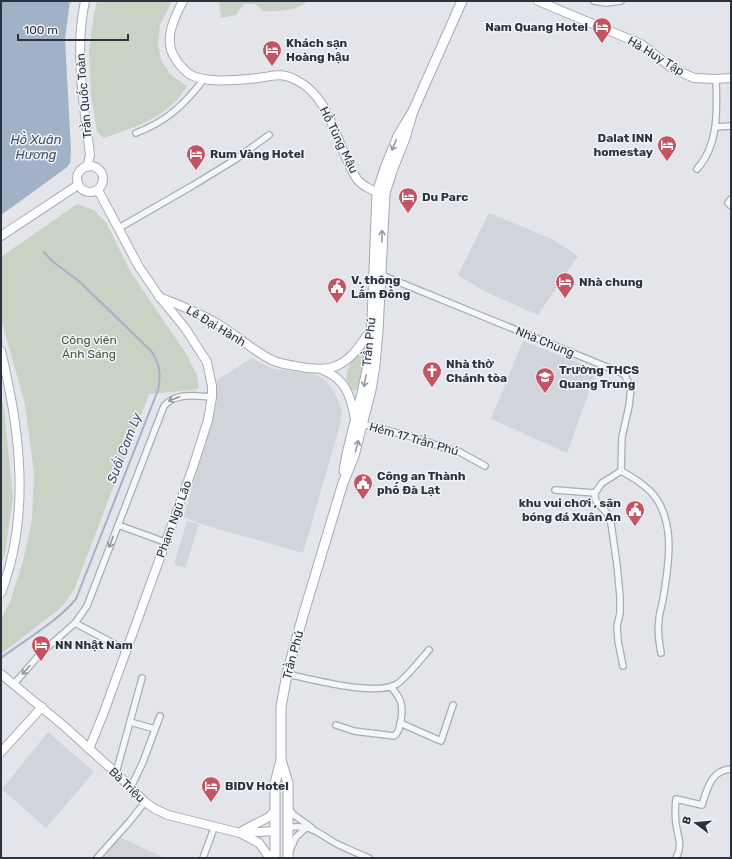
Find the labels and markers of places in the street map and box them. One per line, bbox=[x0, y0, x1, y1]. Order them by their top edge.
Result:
hotel icon: Nam Quang Hotel bbox=[591, 16, 613, 44]
place label: Nam Quang Hotel bbox=[485, 20, 588, 34]
place label: Khách sạn Hoàng hậu bbox=[286, 36, 349, 64]
hotel icon: Khách sạn Hoàng hậu bbox=[261, 39, 283, 67]
place label: Dalat INN homestay bbox=[593, 131, 653, 159]
hotel icon: Dalat INN homestay bbox=[656, 134, 678, 162]
hotel icon: Rum Vàng Hotel bbox=[185, 143, 207, 171]
place label: Rum Vàng Hotel bbox=[210, 147, 304, 161]
hotel icon: Du Parc bbox=[397, 186, 419, 214]
place label: Du Parc bbox=[422, 190, 468, 204]
hotel icon: Nhà chung bbox=[554, 271, 576, 299]
place label: V. thông Lấm Đồng bbox=[351, 273, 410, 301]
place label: Nhà chung bbox=[579, 275, 643, 289]
public building icon: V. thông Lấm Đồng bbox=[326, 276, 348, 304]
place label: Nhà thờ Chánh tòa bbox=[446, 357, 507, 385]
church icon: Nhà thờ Chánh tòa bbox=[421, 360, 443, 388]
place label: Trường THCS Quang Trung bbox=[559, 363, 639, 391]
school or university icon: Trường THCS Quang Trung bbox=[534, 366, 556, 394]
place label: Công an Thành phố Đà Lạt bbox=[377, 469, 466, 497]
public building icon: Công an Thành phố Đà Lạt bbox=[352, 472, 374, 500]
place label: khu vui chơi , sân bóng đá Xuân An bbox=[519, 496, 621, 524]
public building icon: khu vui chơi , sân bóng đá Xuân An bbox=[624, 499, 646, 527]
hotel icon: NN Nhật Nam bbox=[30, 634, 52, 662]
place label: NN Nhật Nam bbox=[55, 638, 133, 652]
hotel icon: BIDV Hotel bbox=[200, 775, 222, 803]
place label: BIDV Hotel bbox=[225, 779, 289, 793]

